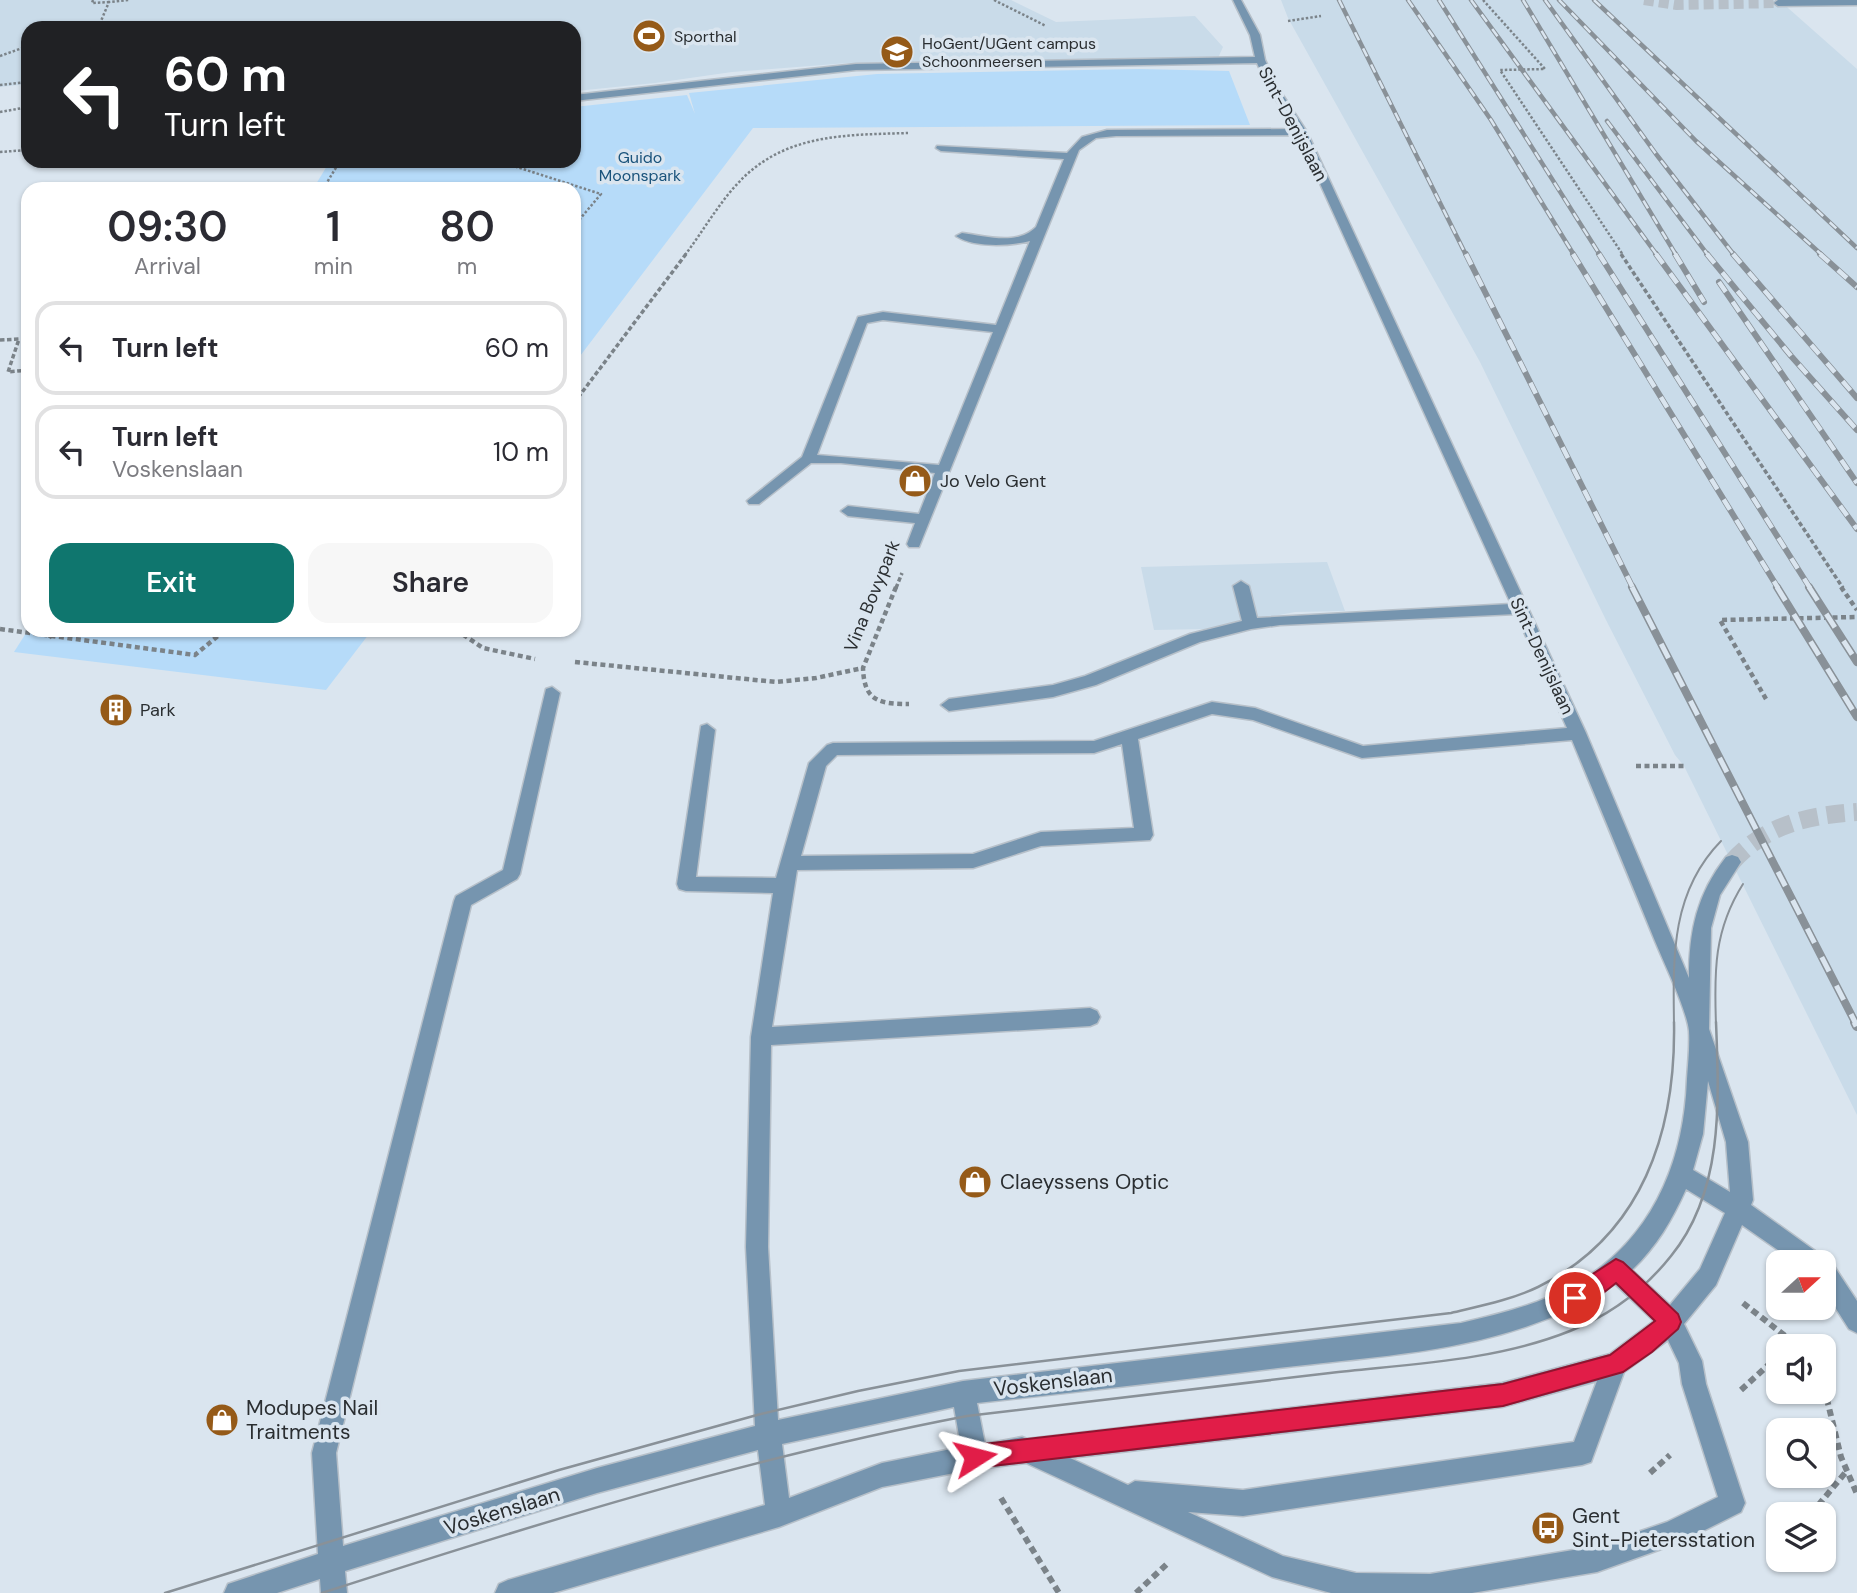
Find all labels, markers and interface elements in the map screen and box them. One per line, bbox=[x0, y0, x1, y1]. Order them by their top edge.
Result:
sports icon: Sporthal bbox=[630, 17, 668, 55]
place label: Sporthal bbox=[674, 26, 736, 47]
school or university icon: HoGent/UGent campus Schoonmeersen bbox=[878, 33, 916, 71]
place label: HoGent/UGent campus Schoonmeersen bbox=[922, 33, 1096, 72]
text: 60 m bbox=[164, 42, 287, 106]
icon: left bbox=[49, 49, 140, 140]
street label: Sint-Denijslaan bbox=[1253, 63, 1333, 185]
text: Turn left bbox=[164, 104, 286, 146]
park label: Guido Moonspark bbox=[599, 147, 681, 186]
text: 09:30 bbox=[107, 199, 228, 254]
text: 1 bbox=[326, 199, 341, 254]
text: 80 bbox=[439, 199, 495, 254]
text: Arrival bbox=[134, 251, 201, 281]
text: min bbox=[314, 251, 353, 281]
text: m bbox=[457, 251, 477, 281]
icon: left bbox=[53, 329, 91, 367]
text: Turn left bbox=[112, 331, 219, 365]
text: 60 m bbox=[485, 331, 549, 365]
text: Turn left bbox=[112, 420, 219, 454]
icon: left bbox=[53, 433, 91, 471]
text: 10 m bbox=[493, 435, 549, 469]
text: Voskenslaan bbox=[112, 454, 243, 484]
shop icon: Jo Velo Gent bbox=[896, 462, 934, 500]
place label: Jo Velo Gent bbox=[940, 469, 1046, 493]
street label: Vina Bovypark bbox=[839, 537, 905, 655]
button: Exit bbox=[49, 543, 294, 623]
button: Share bbox=[308, 543, 553, 623]
street label: Sint-Denijslaan bbox=[1504, 594, 1580, 718]
building icon: Park bbox=[97, 691, 135, 729]
place label: Park bbox=[140, 698, 176, 722]
shop icon: Claeyssens Optic bbox=[956, 1163, 994, 1201]
place label: Claeyssens Optic bbox=[1000, 1168, 1169, 1196]
north arrow bbox=[1766, 1250, 1836, 1320]
map controls bbox=[1766, 1250, 1836, 1572]
pin bbox=[1545, 1268, 1605, 1328]
icon: arrive bbox=[1556, 1279, 1594, 1317]
button: sound bbox=[1766, 1334, 1836, 1404]
street label: Voskenslaan bbox=[992, 1361, 1114, 1403]
place label: Modupes Nail Traitments bbox=[246, 1394, 378, 1446]
shop icon: Modupes Nail Traitments bbox=[203, 1401, 241, 1439]
button: search bbox=[1766, 1418, 1836, 1488]
position arrow bbox=[938, 1420, 1012, 1494]
street label: Voskenslaan bbox=[441, 1480, 563, 1542]
place label: Gent Sint-Pietersstation bbox=[1572, 1502, 1755, 1554]
button: layers bbox=[1766, 1502, 1836, 1572]
bus stop icon: Gent Sint-Pietersstation bbox=[1529, 1509, 1567, 1547]

